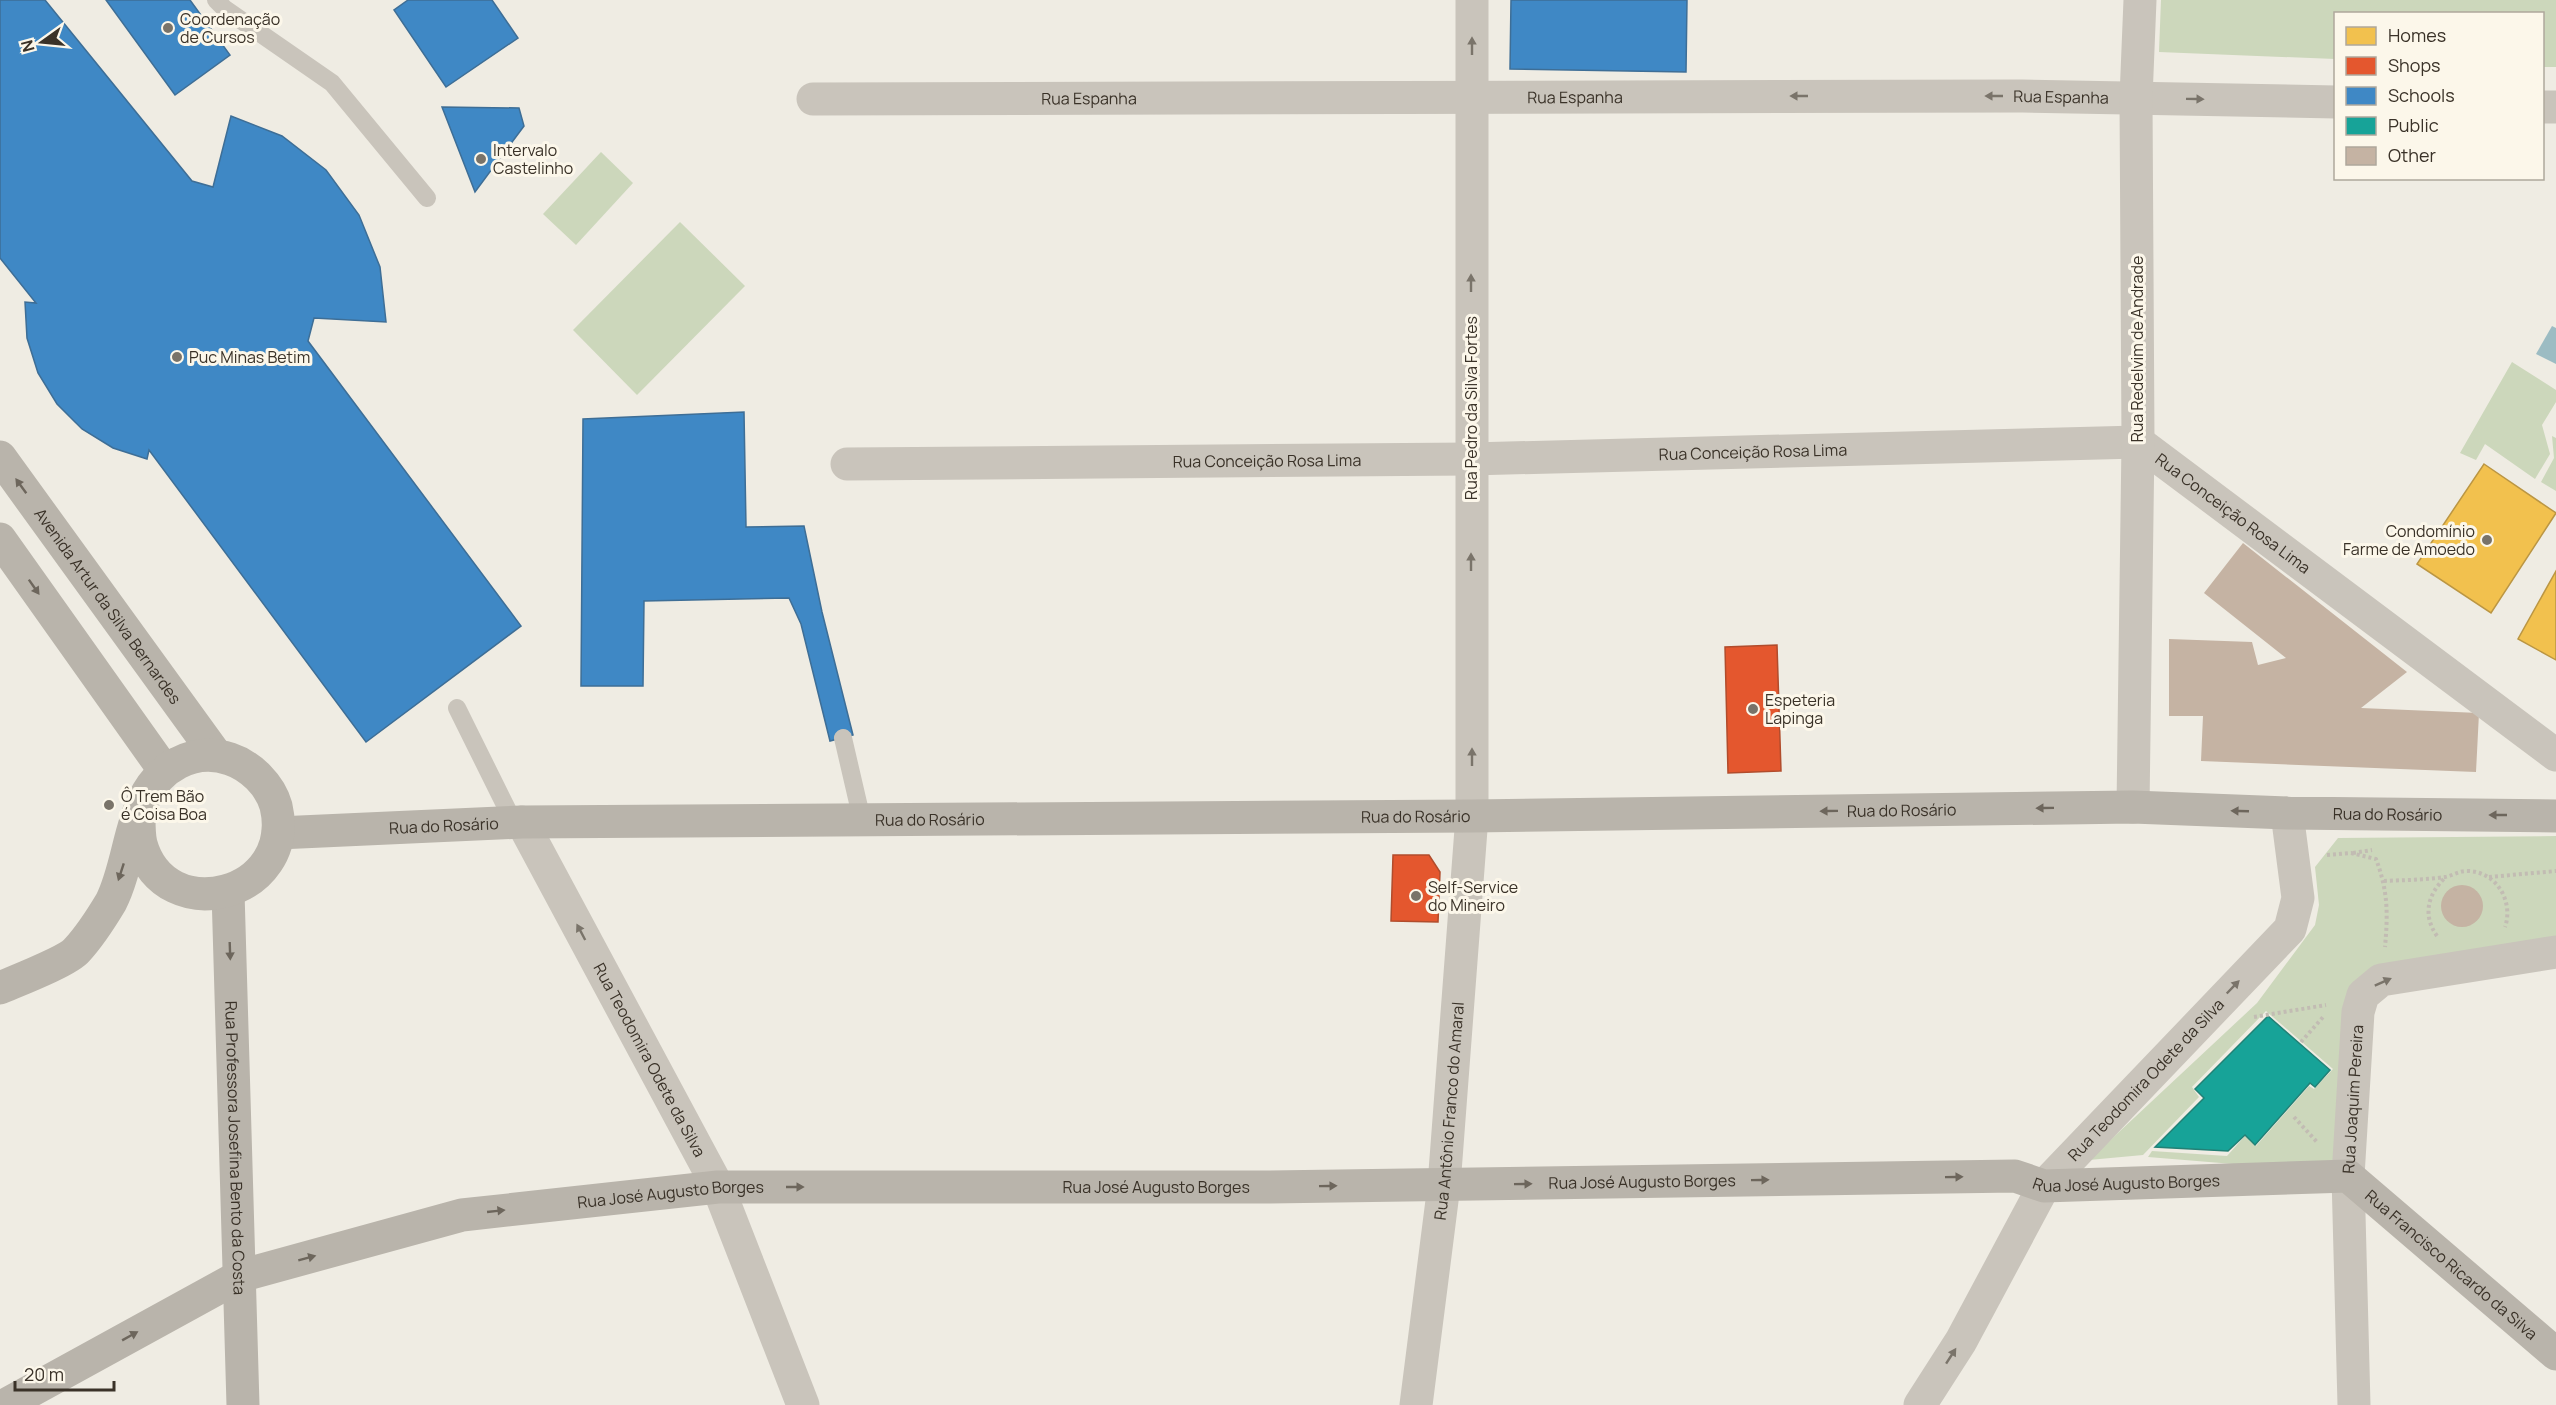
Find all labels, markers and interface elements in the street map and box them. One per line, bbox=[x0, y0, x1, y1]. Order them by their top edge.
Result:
place label: Coordenação de Cursos bbox=[180, 8, 280, 48]
north arrow bbox=[12, 12, 72, 72]
legend bbox=[2334, 12, 2544, 180]
marker: Coordenação de Cursos bbox=[161, 21, 175, 35]
text: Homes bbox=[2388, 23, 2446, 47]
text: N bbox=[15, 37, 40, 54]
one-way arrow bbox=[1467, 37, 1477, 56]
text: Shops bbox=[2388, 53, 2440, 77]
text: Schools bbox=[2388, 83, 2455, 107]
street label: Rua Espanha bbox=[2013, 85, 2109, 109]
street label: Rua Espanha bbox=[1527, 86, 1623, 108]
street label: Rua Espanha bbox=[1041, 87, 1137, 109]
one-way arrow bbox=[1789, 91, 1808, 101]
one-way arrow bbox=[1984, 91, 2003, 101]
one-way arrow bbox=[2185, 94, 2204, 104]
text: Public bbox=[2388, 113, 2439, 137]
place label: Intervalo Castelinho bbox=[493, 139, 573, 179]
text: Other bbox=[2388, 143, 2436, 167]
marker: Intervalo Castelinho bbox=[474, 152, 488, 166]
street label: Rua Redelvim de Andrade bbox=[2126, 256, 2148, 442]
one-way arrow bbox=[1466, 274, 1476, 293]
street label: Rua Pedro da Silva Fortes bbox=[1460, 316, 1482, 500]
place label: Puc Minas Betim bbox=[189, 346, 310, 368]
marker: Puc Minas Betim bbox=[170, 350, 184, 364]
street label: Rua Conceição Rosa Lima bbox=[1658, 438, 1847, 465]
street label: Rua Conceição Rosa Lima bbox=[2151, 448, 2315, 579]
street label: Rua Conceição Rosa Lima bbox=[1173, 449, 1361, 472]
one-way arrow bbox=[15, 479, 27, 495]
street label: Avenida Artur da Silva Bernardes bbox=[30, 504, 186, 708]
place label: Condomínio Farme de Amoedo bbox=[2343, 520, 2475, 560]
marker: Condomínio Farme de Amoedo bbox=[2480, 533, 2494, 547]
one-way arrow bbox=[1466, 553, 1476, 572]
one-way arrow bbox=[28, 578, 40, 594]
place label: Espeteria Lapinga bbox=[1765, 689, 1835, 729]
marker: Espeteria Lapinga bbox=[1746, 702, 1760, 716]
one-way arrow bbox=[1467, 748, 1477, 767]
place label: Ô Trem Bão é Coisa Boa bbox=[121, 785, 207, 825]
marker: Ô Trem Bão é Coisa Boa bbox=[102, 798, 116, 812]
street label: Rua do Rosário bbox=[1847, 798, 1957, 822]
one-way arrow bbox=[2035, 803, 2054, 813]
street label: Rua do Rosário bbox=[2333, 803, 2442, 826]
street label: Rua do Rosário bbox=[1361, 805, 1471, 828]
one-way arrow bbox=[1819, 806, 1838, 816]
one-way arrow bbox=[2230, 807, 2249, 816]
street label: Rua do Rosário bbox=[875, 808, 985, 831]
one-way arrow bbox=[2488, 810, 2507, 820]
street label: Rua do Rosário bbox=[389, 812, 499, 839]
one-way arrow bbox=[115, 863, 125, 881]
place label: Self-Service do Mineiro bbox=[1428, 876, 1518, 916]
marker: Self-Service do Mineiro bbox=[1409, 889, 1423, 903]
one-way arrow bbox=[576, 924, 586, 941]
one-way arrow bbox=[225, 941, 234, 960]
street label: Rua Teodomira Odete da Silva bbox=[589, 959, 711, 1161]
one-way arrow bbox=[2374, 978, 2392, 988]
one-way arrow bbox=[2225, 980, 2239, 994]
street label: Rua Teodomira Odete da Silva bbox=[2063, 994, 2229, 1166]
street label: Rua Professora Josefina Bento da Costa bbox=[220, 1001, 251, 1295]
street label: Rua Antônio Franco do Amaral bbox=[1429, 1001, 1469, 1221]
street label: Rua Joaquim Pereira bbox=[2337, 1024, 2368, 1174]
street label: Rua José Augusto Borges bbox=[1548, 1169, 1736, 1194]
street label: Rua José Augusto Borges bbox=[2030, 1169, 2220, 1197]
one-way arrow bbox=[1945, 1172, 1964, 1181]
one-way arrow bbox=[1750, 1175, 1769, 1185]
street label: Rua José Augusto Borges bbox=[576, 1176, 764, 1213]
street label: Rua José Augusto Borges bbox=[1063, 1176, 1250, 1198]
one-way arrow bbox=[1513, 1179, 1532, 1189]
one-way arrow bbox=[1318, 1181, 1337, 1191]
one-way arrow bbox=[785, 1182, 804, 1192]
street label: Rua Francisco Ricardo da Silva bbox=[2361, 1185, 2542, 1345]
one-way arrow bbox=[487, 1206, 506, 1216]
one-way arrow bbox=[298, 1252, 316, 1262]
one-way arrow bbox=[122, 1331, 139, 1341]
one-way arrow bbox=[1945, 1348, 1956, 1364]
scale bar bbox=[15, 1354, 114, 1392]
text: 20 m bbox=[24, 1362, 64, 1386]

